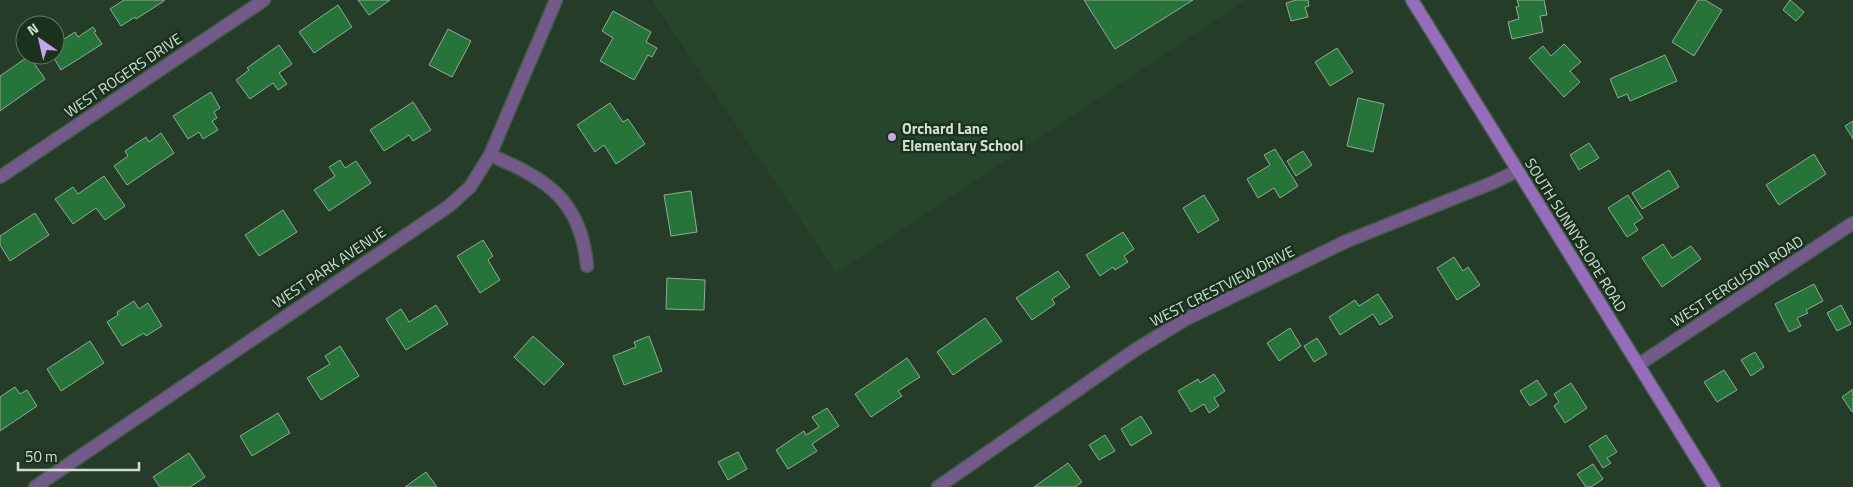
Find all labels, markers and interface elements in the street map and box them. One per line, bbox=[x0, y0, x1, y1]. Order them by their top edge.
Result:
north arrow bbox=[15, 15, 65, 65]
text: N bbox=[23, 17, 42, 40]
street label: WEST ROGERS DRIVE bbox=[59, 27, 187, 123]
place label: Orchard Lane Elementary School bbox=[902, 117, 1023, 157]
marker: Orchard Lane Elementary School bbox=[886, 131, 898, 143]
street label: SOUTH SUNNYSLOPE ROAD bbox=[1519, 153, 1633, 317]
street label: WEST PARK AVENUE bbox=[267, 220, 391, 314]
street label: WEST FERGUSON ROAD bbox=[1666, 229, 1808, 333]
street label: WEST CRESTVIEW DRIVE bbox=[1146, 240, 1298, 332]
scale bar bbox=[18, 440, 139, 472]
text: 50 m bbox=[25, 445, 58, 468]

